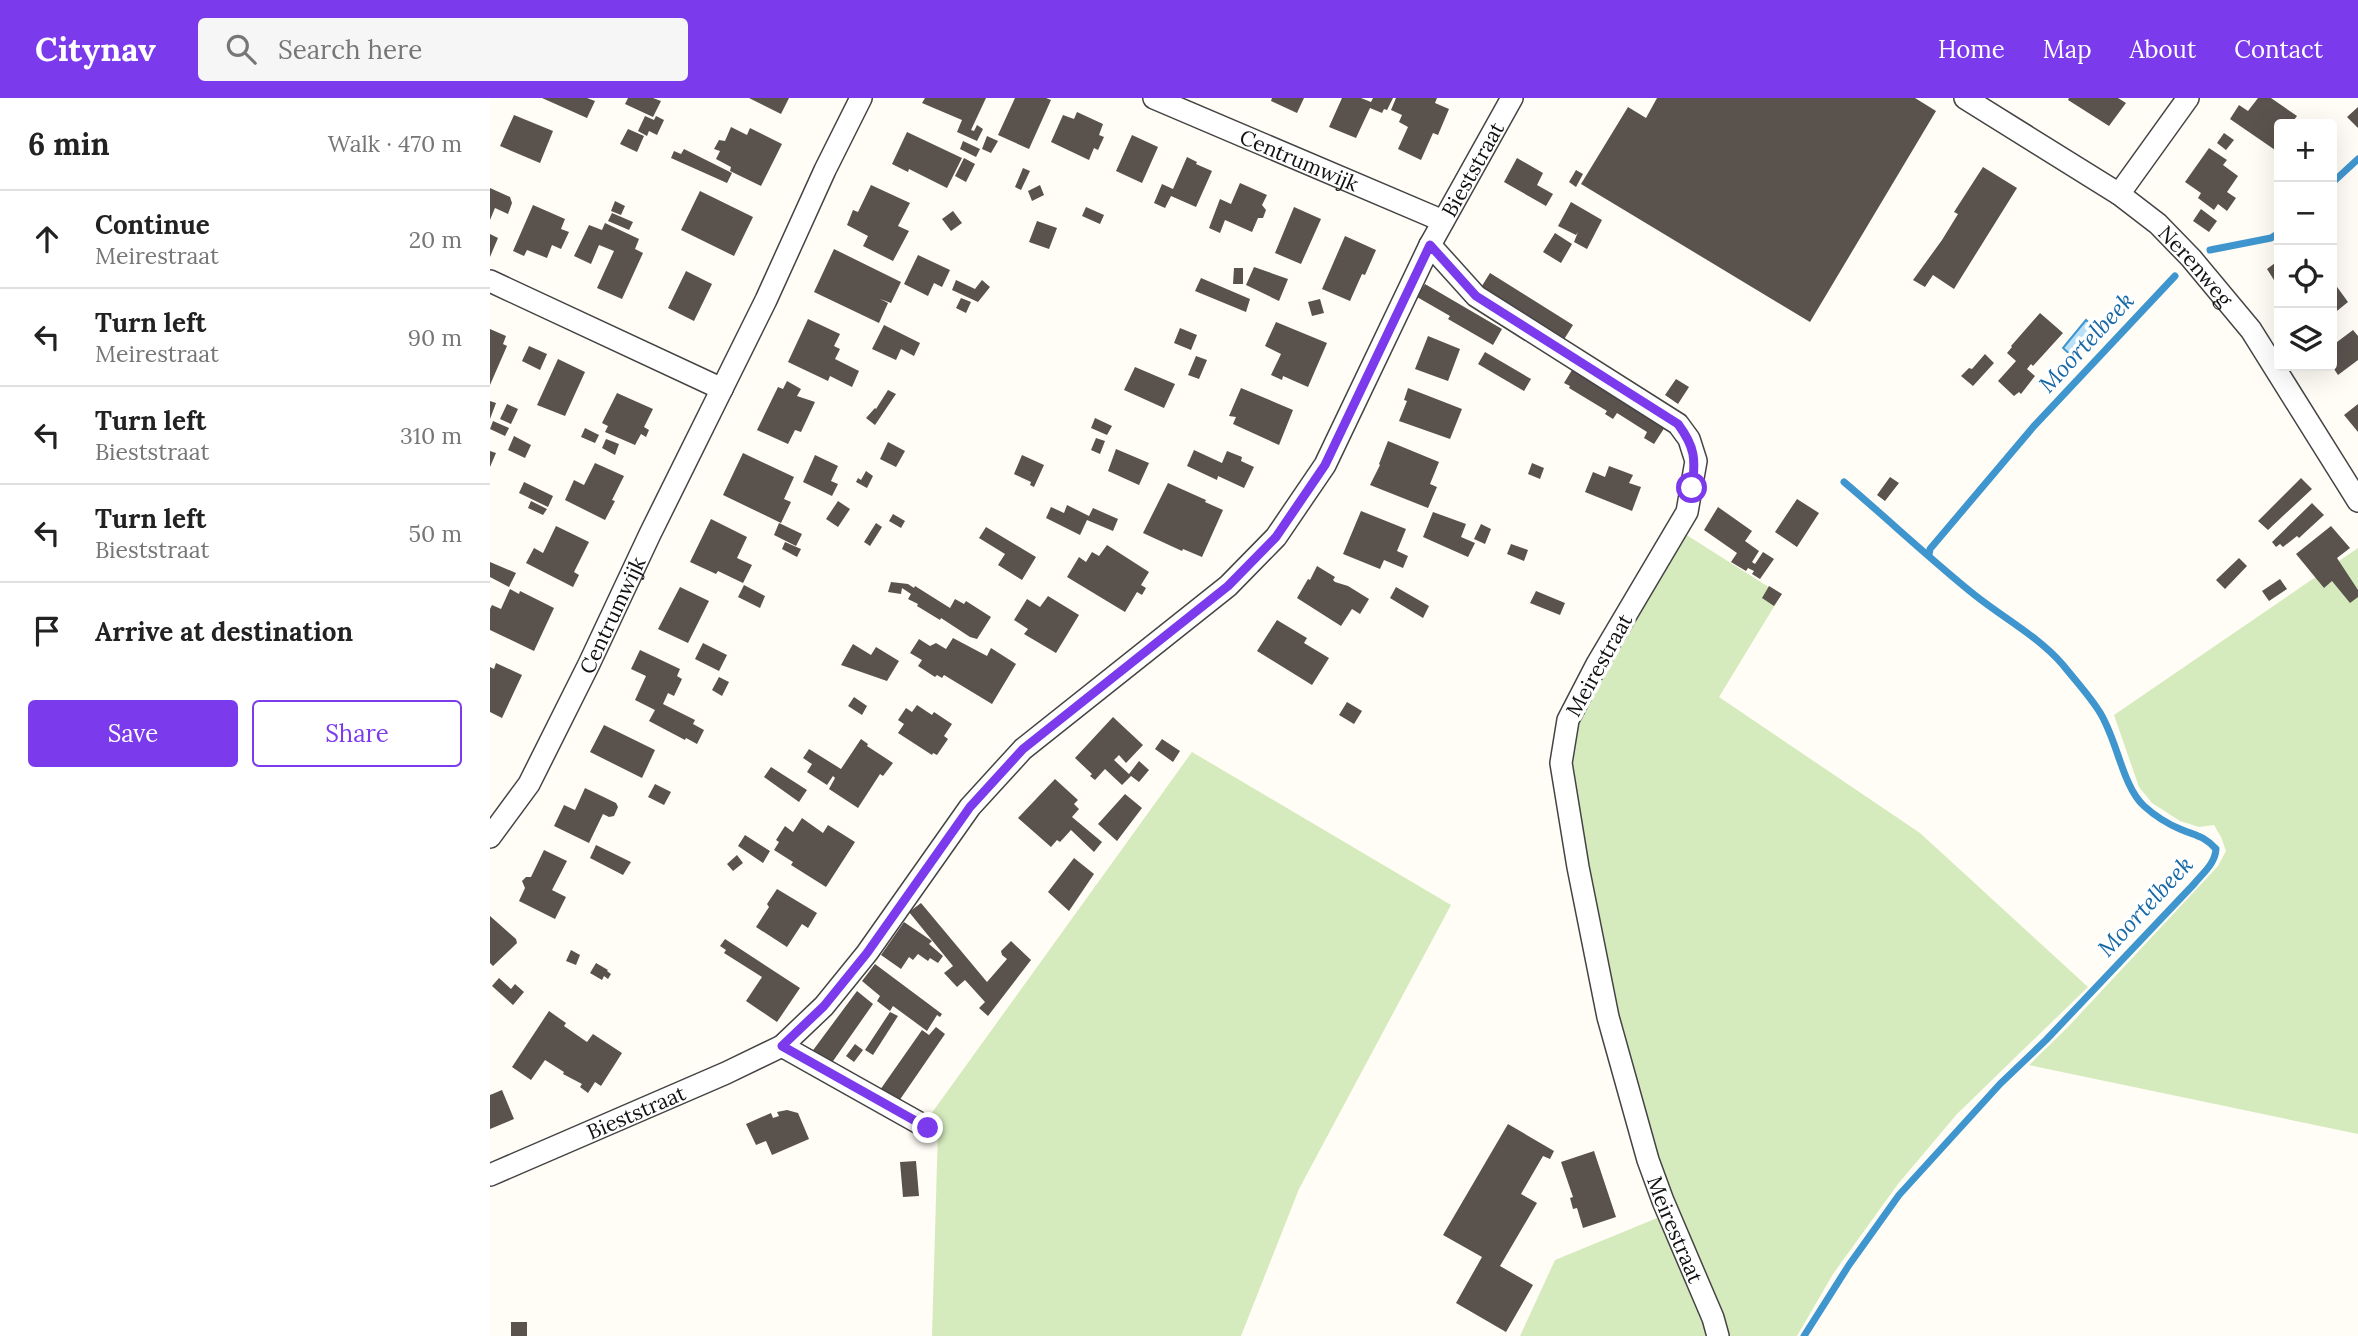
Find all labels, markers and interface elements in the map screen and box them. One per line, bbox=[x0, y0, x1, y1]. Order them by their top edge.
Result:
search box bbox=[198, 18, 688, 81]
text: Citynav bbox=[35, 28, 156, 70]
icon: search bbox=[222, 30, 260, 68]
text: Search here bbox=[278, 33, 422, 66]
text: Home bbox=[1938, 34, 2005, 65]
text: Map bbox=[2043, 34, 2092, 65]
text: About bbox=[2130, 34, 2196, 65]
text: Contact bbox=[2234, 34, 2323, 65]
street label: Bieststraat bbox=[1435, 116, 1510, 221]
map controls bbox=[2274, 119, 2337, 371]
button: + bbox=[2274, 119, 2337, 182]
street label: Centrumwijk bbox=[1236, 123, 1364, 197]
text: 6 min bbox=[28, 125, 110, 163]
text: Walk · 470 m bbox=[328, 129, 462, 158]
button: − bbox=[2274, 182, 2337, 245]
text: Continue bbox=[95, 208, 210, 241]
street label: Nerenweg bbox=[2153, 219, 2239, 312]
icon: ahead bbox=[28, 220, 66, 258]
text: 20 m bbox=[409, 225, 462, 254]
text: Meirestraat bbox=[95, 241, 219, 270]
button: locate bbox=[2274, 245, 2337, 308]
water label: Moortelbeek bbox=[2032, 286, 2140, 398]
text: Turn left bbox=[95, 306, 206, 339]
button: layers bbox=[2274, 308, 2337, 371]
icon: left bbox=[28, 318, 66, 356]
text: 90 m bbox=[408, 323, 462, 352]
text: Meirestraat bbox=[95, 339, 219, 368]
text: Turn left bbox=[95, 404, 206, 437]
icon: left bbox=[28, 416, 66, 454]
text: 310 m bbox=[400, 421, 462, 450]
text: Bieststraat bbox=[95, 437, 209, 466]
route start bbox=[1676, 472, 1707, 503]
text: Turn left bbox=[95, 502, 206, 535]
icon: left bbox=[28, 514, 66, 552]
text: 50 m bbox=[409, 519, 462, 548]
text: Bieststraat bbox=[95, 535, 209, 564]
street label: Centrumwijk bbox=[573, 551, 651, 678]
street label: Meirestraat bbox=[1560, 608, 1639, 721]
icon: arrive bbox=[28, 612, 66, 650]
text: Arrive at destination bbox=[95, 615, 353, 648]
button: Save bbox=[28, 700, 238, 767]
button: Share bbox=[252, 700, 462, 767]
water label: Moortelbeek bbox=[2091, 850, 2199, 962]
street label: Bieststraat bbox=[583, 1078, 690, 1145]
route end bbox=[912, 1112, 943, 1143]
street label: Meirestraat bbox=[1641, 1172, 1710, 1288]

